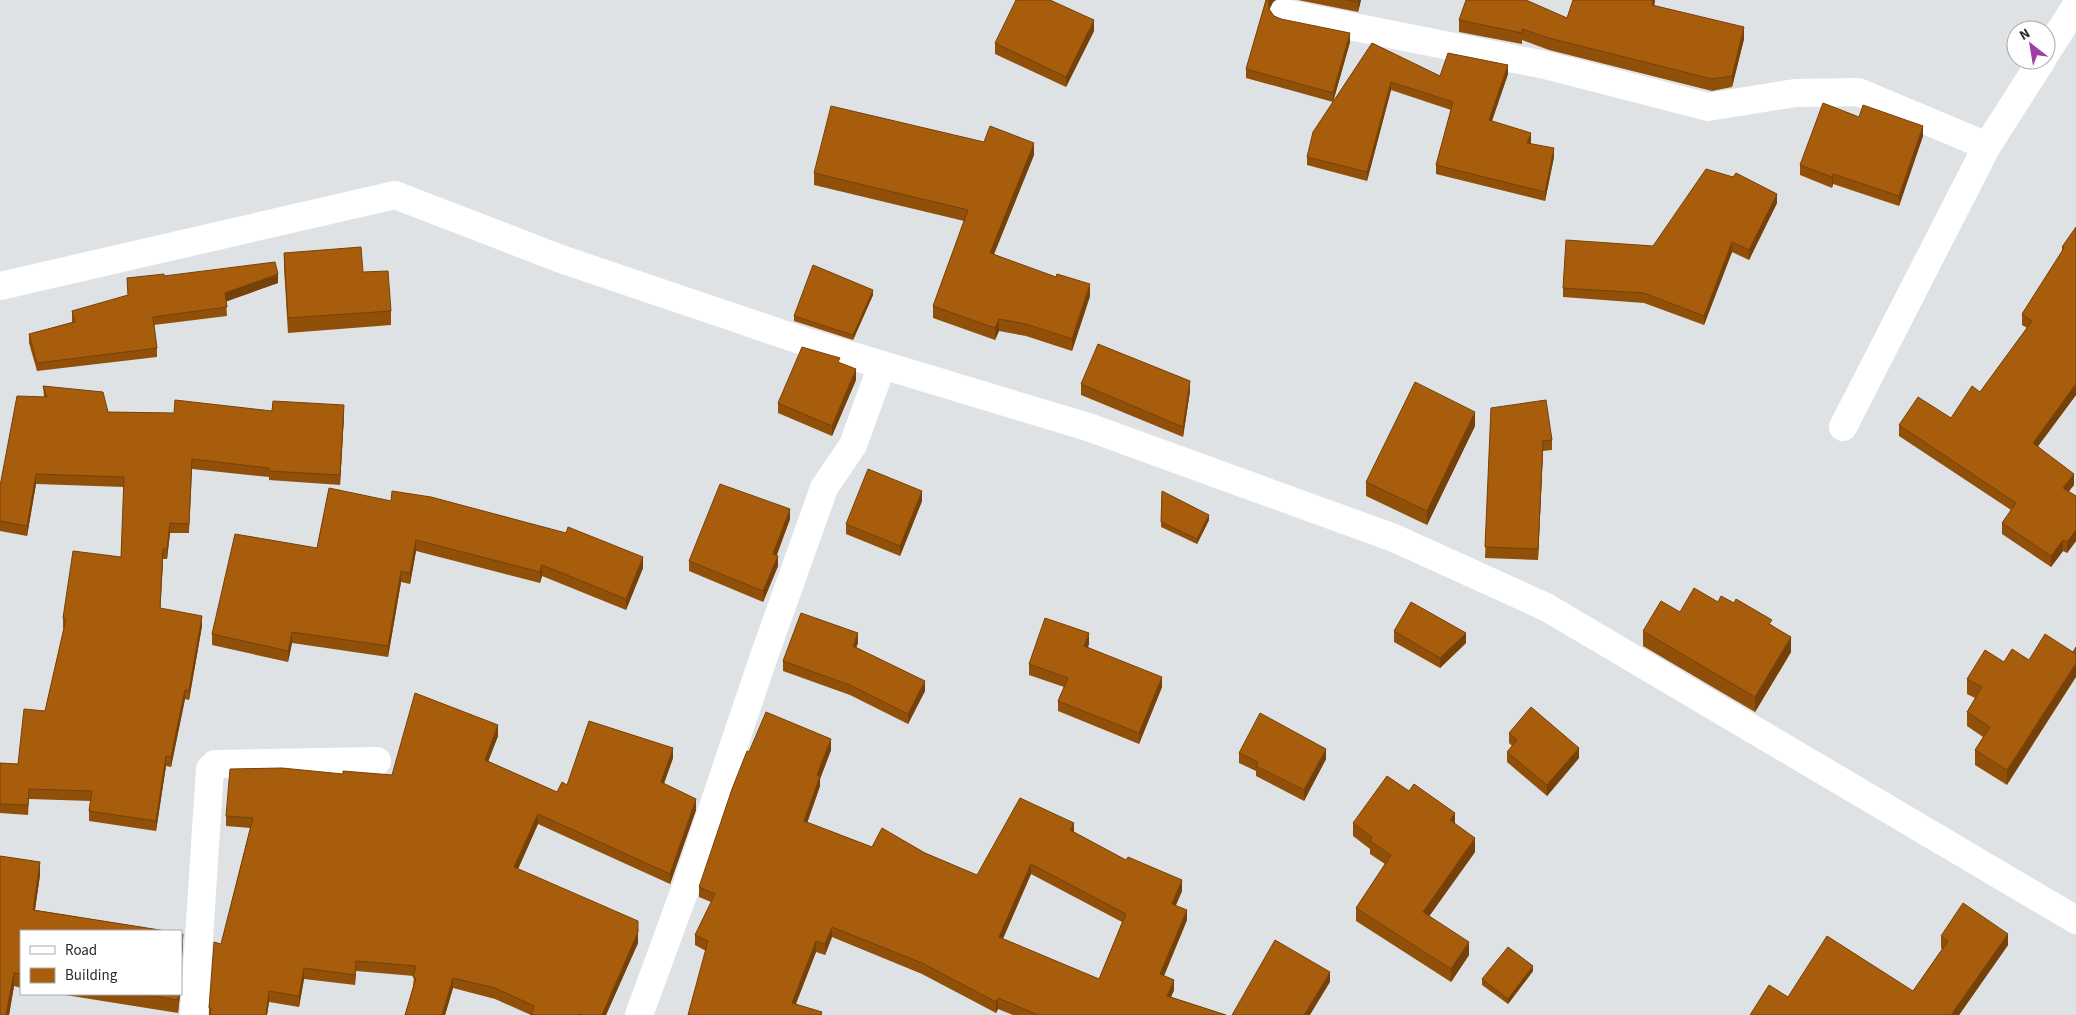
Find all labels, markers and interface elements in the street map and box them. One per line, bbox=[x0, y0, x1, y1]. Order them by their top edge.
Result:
north arrow bbox=[2006, 20, 2056, 70]
text: N bbox=[2016, 24, 2034, 46]
legend bbox=[20, 930, 182, 995]
text: Road bbox=[65, 940, 97, 961]
text: Building bbox=[65, 965, 118, 986]

